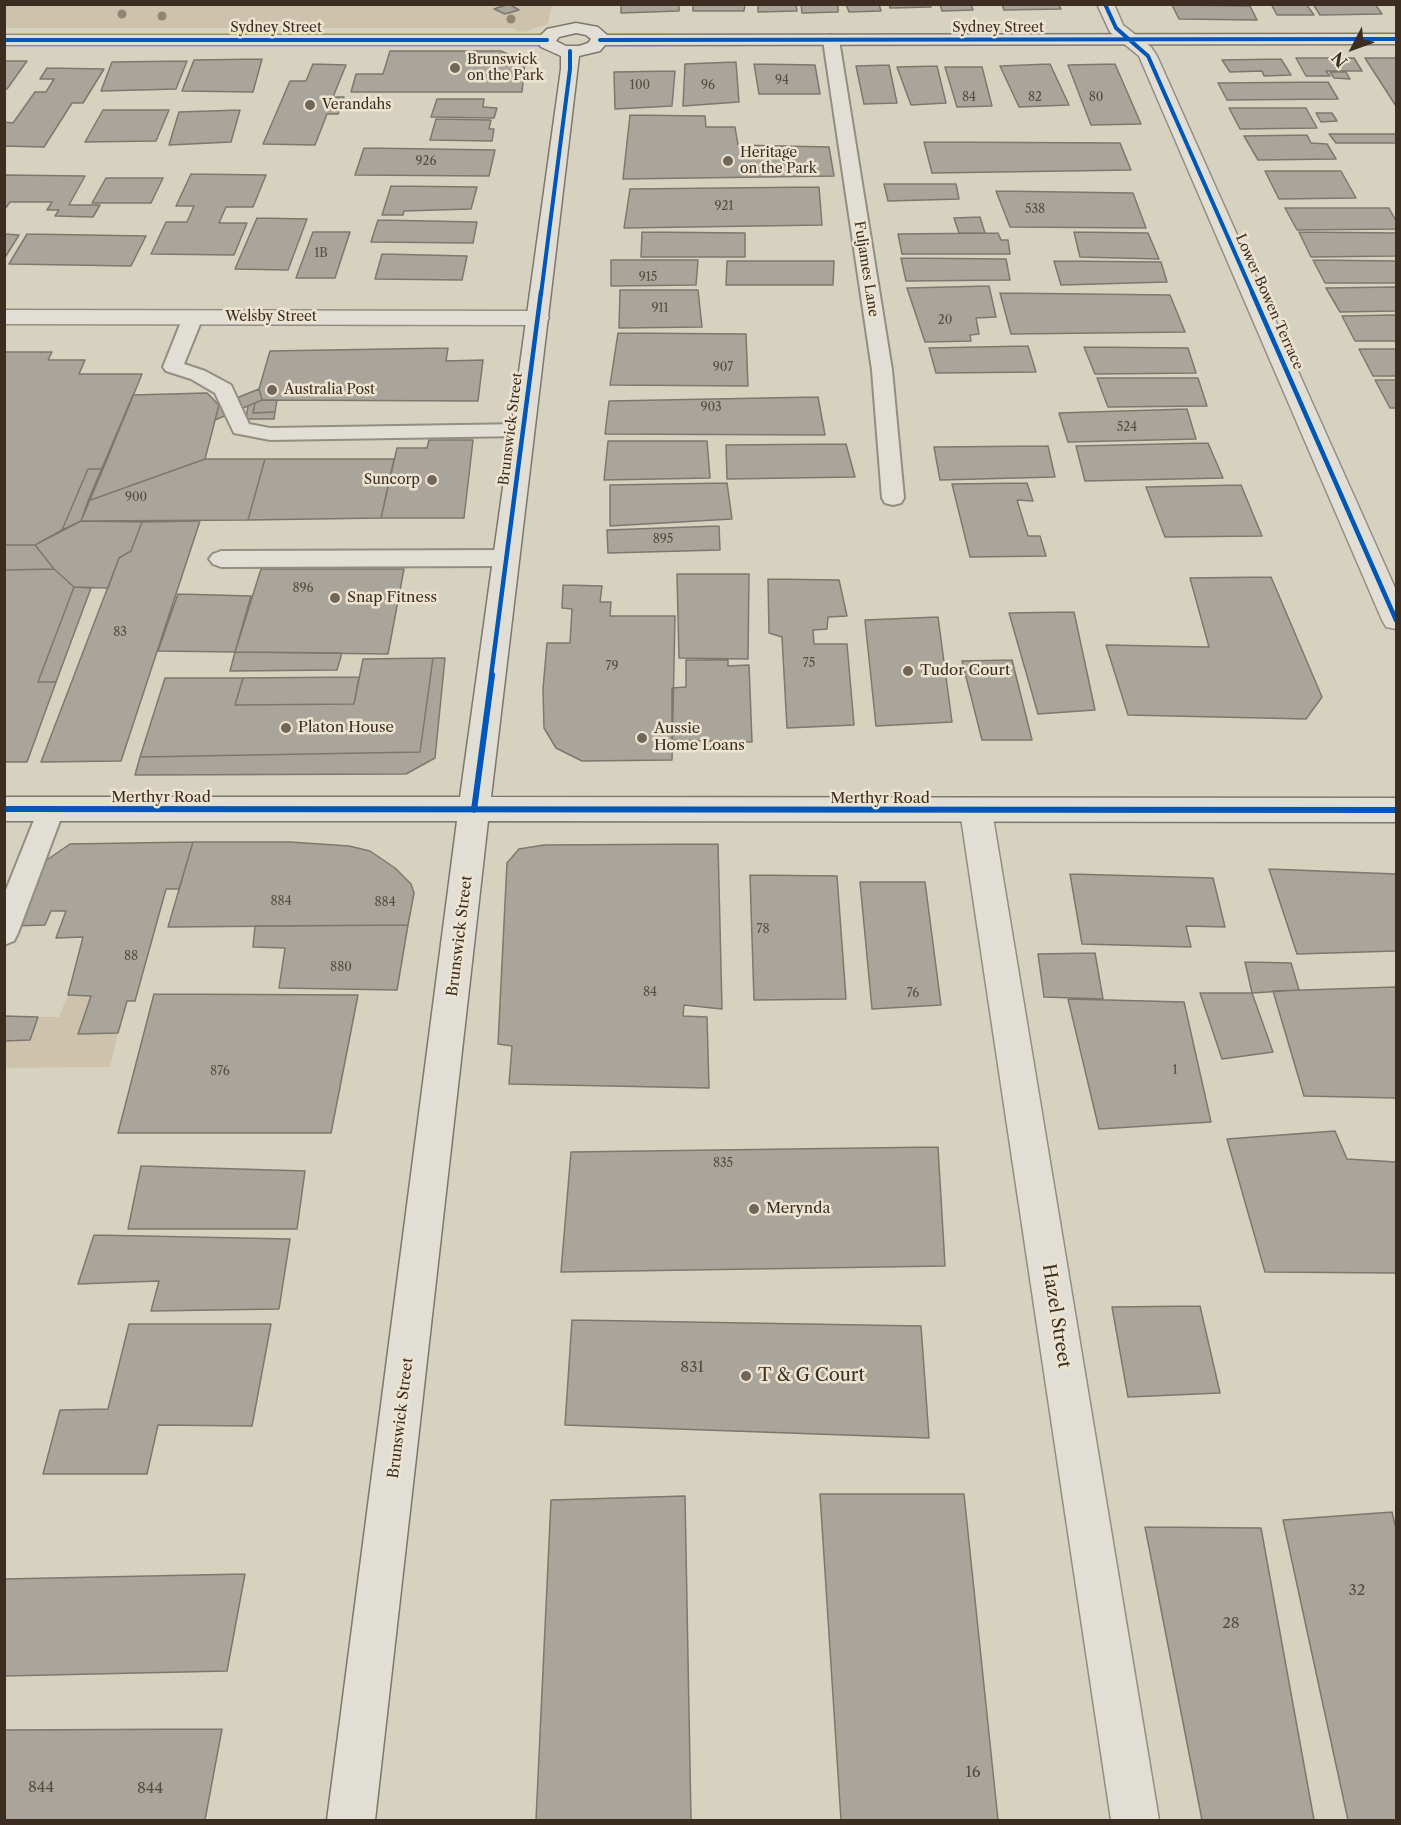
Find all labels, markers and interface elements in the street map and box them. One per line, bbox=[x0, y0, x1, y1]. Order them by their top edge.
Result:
north arrow bbox=[1323, 18, 1383, 78]
street label: Sydney Street bbox=[230, 20, 322, 36]
street label: Sydney Street bbox=[952, 20, 1044, 36]
text: N bbox=[1327, 48, 1352, 72]
place label: Brunswick on the Park bbox=[467, 52, 544, 84]
marker: Brunswick on the Park bbox=[448, 61, 462, 75]
house number: 94 bbox=[775, 74, 789, 88]
house number: 100 bbox=[630, 79, 650, 93]
house number: 96 bbox=[701, 79, 715, 93]
house number: 84 bbox=[962, 91, 976, 105]
house number: 82 bbox=[1028, 91, 1042, 105]
house number: 80 bbox=[1089, 91, 1103, 105]
place label: Verandahs bbox=[322, 97, 391, 113]
marker: Verandahs bbox=[303, 98, 317, 112]
place label: Heritage on the Park bbox=[740, 145, 817, 178]
marker: Heritage on the Park bbox=[721, 154, 735, 168]
house number: 926 bbox=[416, 155, 436, 169]
house number: 921 bbox=[715, 200, 733, 214]
house number: 538 bbox=[1025, 203, 1045, 217]
street label: Fuljames Lane bbox=[850, 220, 882, 318]
street label: Lower Bowen Terrace bbox=[1231, 232, 1307, 372]
house number: 1B bbox=[314, 247, 328, 261]
house number: 915 bbox=[639, 271, 657, 285]
house number: 911 bbox=[651, 302, 669, 316]
street label: Welsby Street bbox=[225, 309, 317, 325]
house number: 20 bbox=[938, 314, 952, 328]
house number: 907 bbox=[713, 361, 733, 375]
street label: Brunswick Street bbox=[496, 372, 526, 486]
place label: Australia Post bbox=[284, 382, 375, 398]
marker: Australia Post bbox=[265, 383, 279, 397]
house number: 903 bbox=[700, 401, 722, 415]
house number: 524 bbox=[1117, 421, 1137, 435]
place label: Suncorp bbox=[364, 472, 420, 488]
marker: Suncorp bbox=[425, 473, 439, 487]
house number: 900 bbox=[125, 491, 147, 505]
house number: 895 bbox=[653, 533, 673, 547]
house number: 896 bbox=[292, 582, 314, 596]
place label: Snap Fitness bbox=[347, 589, 437, 607]
marker: Snap Fitness bbox=[328, 591, 342, 605]
house number: 83 bbox=[113, 626, 127, 640]
house number: 75 bbox=[803, 657, 815, 671]
house number: 79 bbox=[606, 660, 618, 674]
place label: Tudor Court bbox=[920, 662, 1010, 680]
marker: Tudor Court bbox=[901, 664, 915, 678]
place label: Platon House bbox=[298, 719, 394, 737]
place label: Aussie Home Loans bbox=[654, 720, 745, 755]
marker: Platon House bbox=[279, 721, 293, 735]
marker: Aussie Home Loans bbox=[635, 731, 649, 745]
street label: Merthyr Road bbox=[111, 789, 211, 807]
street label: Merthyr Road bbox=[830, 790, 930, 808]
street label: Brunswick Street bbox=[444, 874, 476, 998]
house number: 884 bbox=[270, 895, 292, 909]
house number: 884 bbox=[374, 896, 396, 910]
house number: 78 bbox=[756, 923, 770, 937]
house number: 88 bbox=[124, 950, 138, 964]
house number: 880 bbox=[330, 961, 352, 975]
house number: 84 bbox=[643, 986, 657, 1000]
house number: 76 bbox=[907, 987, 919, 1001]
house number: 1 bbox=[1172, 1064, 1178, 1078]
house number: 876 bbox=[210, 1065, 230, 1079]
house number: 835 bbox=[713, 1157, 733, 1171]
place label: Merynda bbox=[766, 1200, 830, 1218]
marker: Merynda bbox=[747, 1202, 761, 1216]
street label: Hazel Street bbox=[1037, 1262, 1075, 1370]
street label: Brunswick Street bbox=[385, 1356, 417, 1480]
house number: 831 bbox=[680, 1359, 704, 1377]
place label: T & G Court bbox=[758, 1365, 865, 1387]
marker: T & G Court bbox=[739, 1369, 753, 1383]
house number: 32 bbox=[1349, 1582, 1365, 1600]
house number: 28 bbox=[1222, 1615, 1240, 1633]
house number: 16 bbox=[965, 1764, 981, 1782]
house number: 844 bbox=[28, 1779, 54, 1797]
house number: 844 bbox=[137, 1780, 163, 1798]

